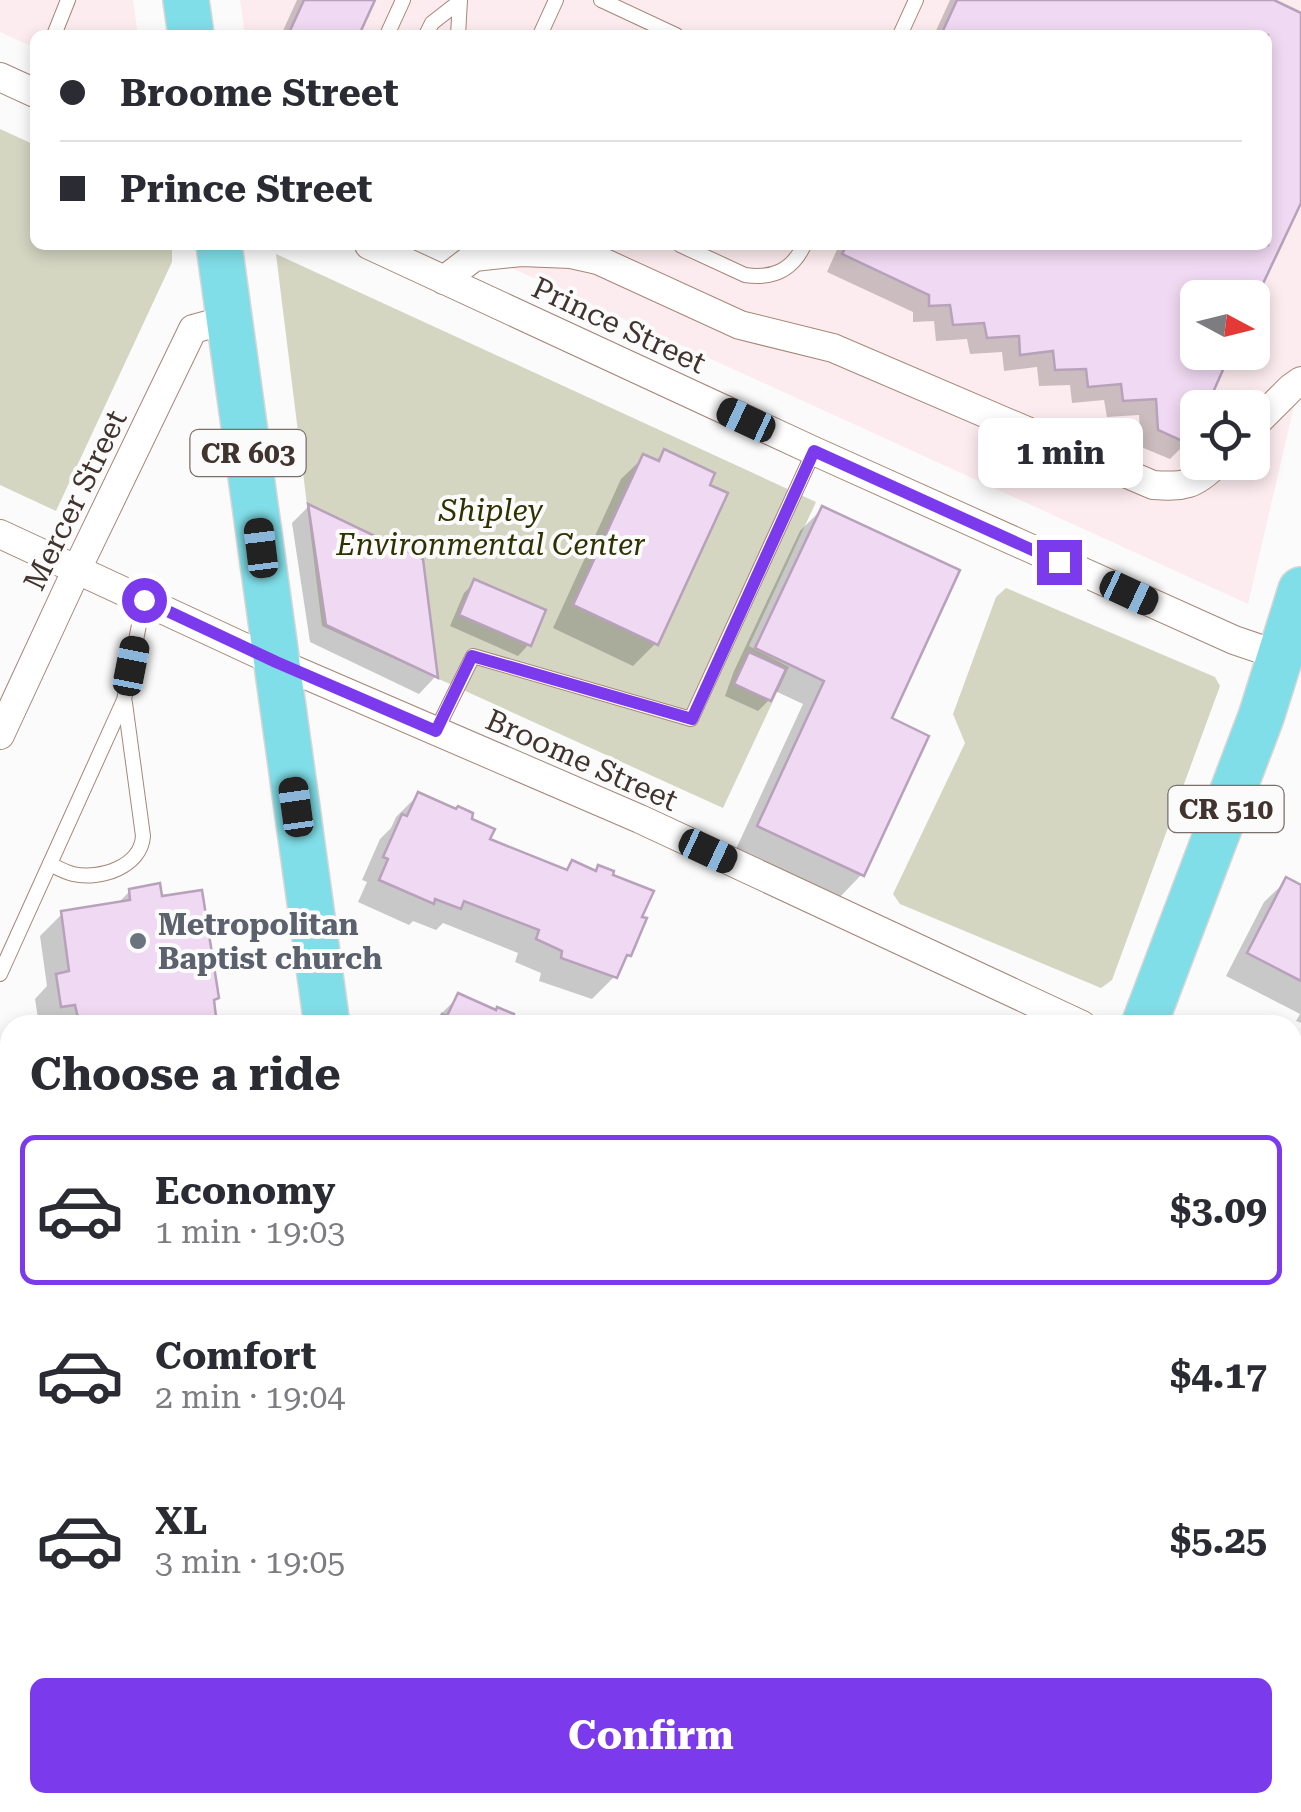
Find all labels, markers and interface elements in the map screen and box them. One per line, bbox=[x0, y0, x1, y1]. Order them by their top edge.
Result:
text: Broome Street bbox=[120, 71, 399, 115]
text: Prince Street bbox=[120, 167, 373, 211]
street label: Prince Street bbox=[527, 270, 711, 380]
north arrow bbox=[1180, 280, 1270, 370]
map controls bbox=[1180, 280, 1270, 480]
button: locate bbox=[1180, 390, 1270, 480]
car bbox=[712, 394, 780, 446]
street label: Mercer Street bbox=[16, 404, 134, 596]
callout: 1 min bbox=[976, 417, 1142, 487]
road number: CR 603 bbox=[190, 430, 306, 476]
text: 1 min bbox=[1016, 434, 1105, 472]
park label: Shipley Environmental Center bbox=[335, 493, 646, 562]
car bbox=[242, 516, 280, 580]
route end bbox=[1037, 540, 1082, 585]
car bbox=[1095, 567, 1163, 619]
route start bbox=[122, 578, 167, 623]
car bbox=[111, 634, 151, 698]
street label: Broome Street bbox=[481, 702, 683, 818]
car bbox=[277, 775, 315, 839]
road number: CR 510 bbox=[1168, 786, 1284, 832]
car bbox=[674, 825, 742, 877]
place label: Metropolitan Baptist church bbox=[158, 907, 382, 976]
marker: Metropolitan Baptist church bbox=[127, 930, 149, 952]
text: Choose a ride bbox=[30, 1048, 341, 1101]
icon: car bbox=[35, 1165, 125, 1255]
text: Economy bbox=[155, 1169, 335, 1213]
text: $3.09 bbox=[1170, 1188, 1267, 1232]
text: 1 min · 19:03 bbox=[155, 1213, 345, 1251]
icon: car bbox=[35, 1330, 125, 1420]
text: Comfort bbox=[155, 1334, 316, 1378]
text: $4.17 bbox=[1170, 1353, 1267, 1397]
text: 2 min · 19:04 bbox=[155, 1378, 345, 1416]
icon: car bbox=[35, 1495, 125, 1585]
text: XL bbox=[155, 1499, 207, 1543]
text: $5.25 bbox=[1170, 1518, 1267, 1562]
text: 3 min · 19:05 bbox=[155, 1543, 345, 1581]
button: Confirm bbox=[30, 1678, 1272, 1793]

